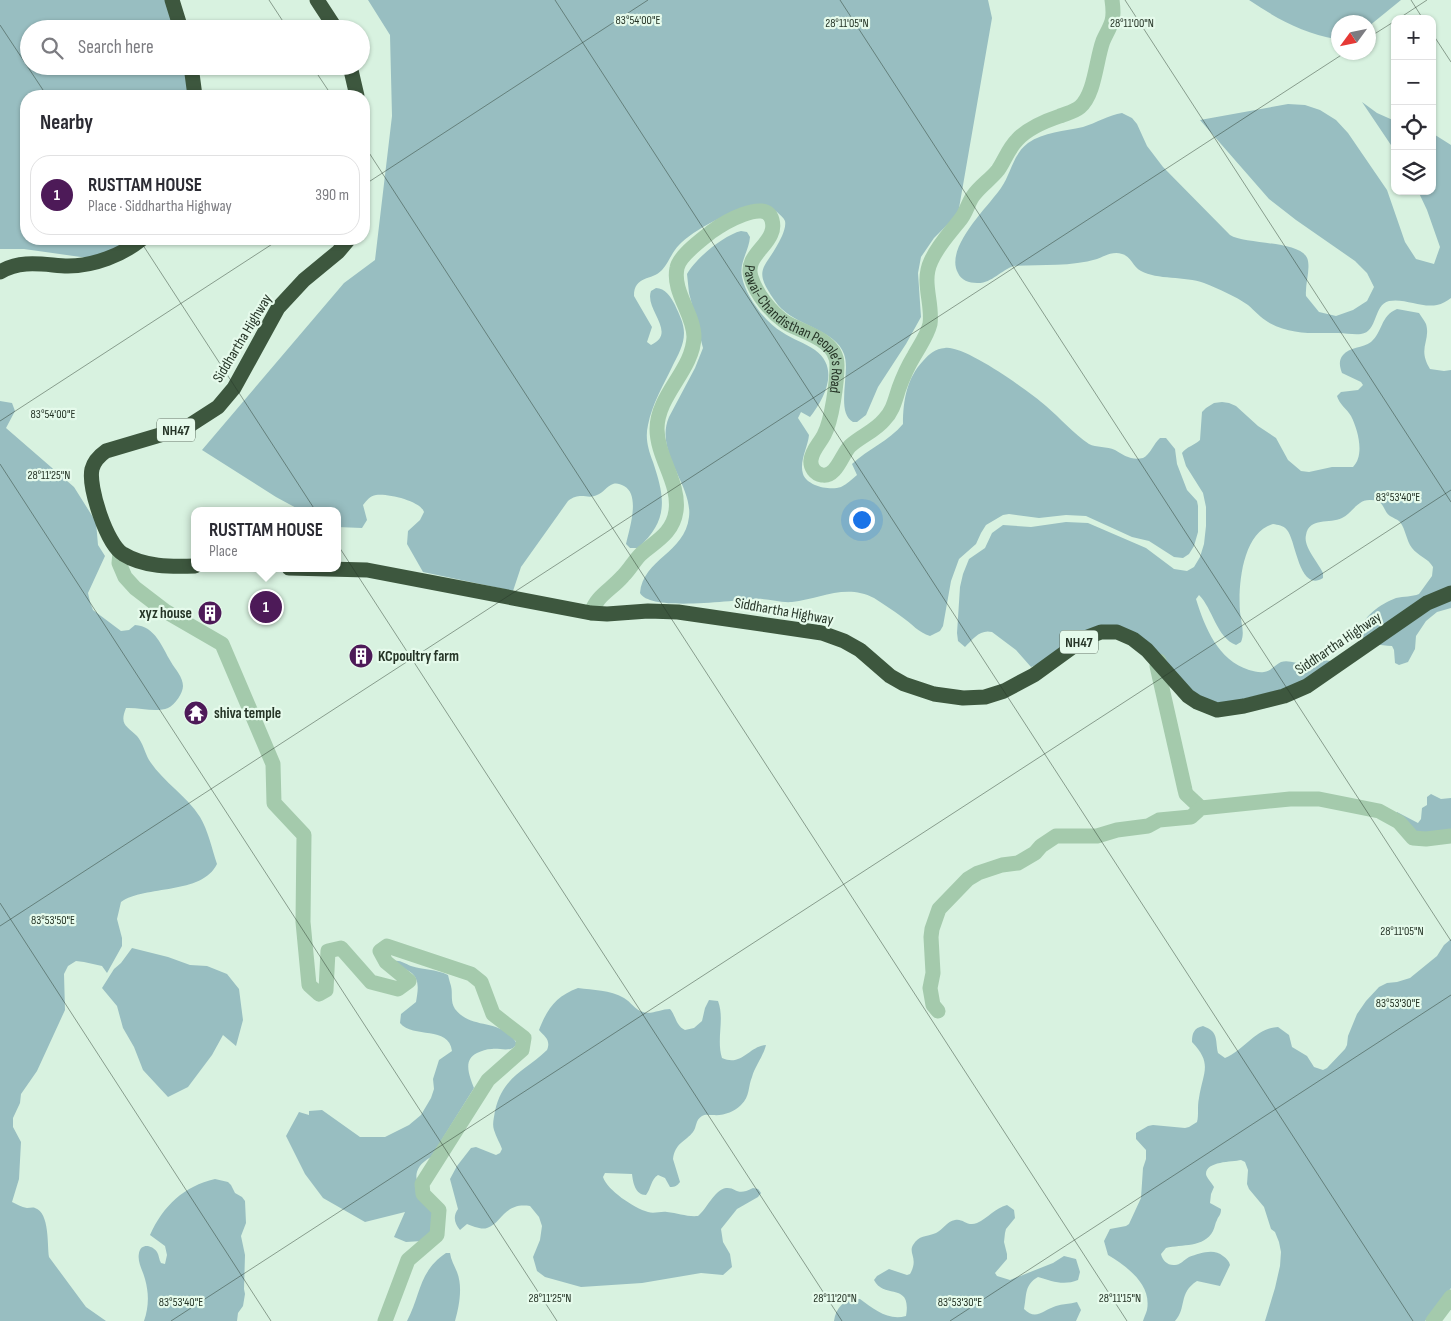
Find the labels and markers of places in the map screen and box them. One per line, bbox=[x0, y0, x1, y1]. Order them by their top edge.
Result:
pin: 1 bbox=[250, 588, 282, 626]
building icon: xyz house bbox=[197, 600, 223, 626]
place label: xyz house bbox=[139, 604, 192, 623]
building icon: KCpoultry farm bbox=[348, 643, 374, 669]
place label: KCpoultry farm bbox=[378, 647, 459, 666]
temple icon: shiva temple bbox=[183, 700, 209, 726]
place label: shiva temple bbox=[214, 704, 281, 723]

